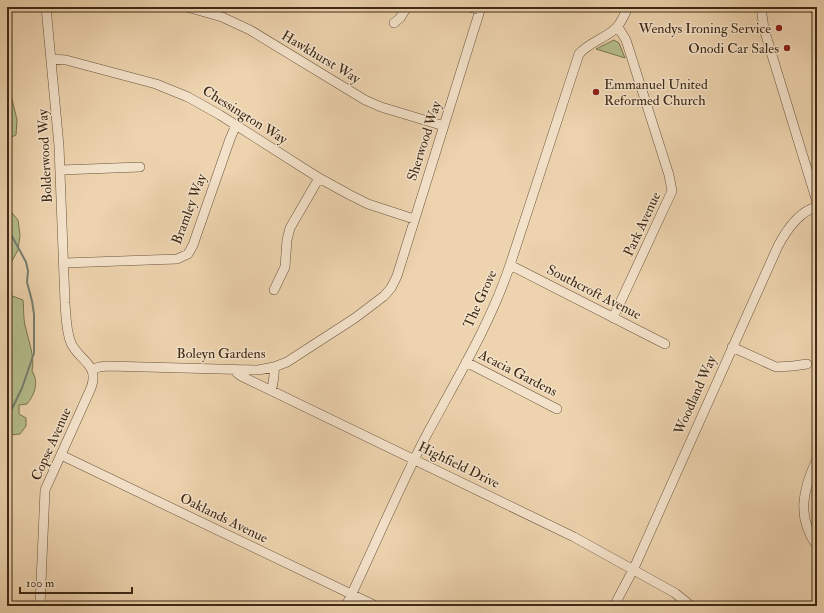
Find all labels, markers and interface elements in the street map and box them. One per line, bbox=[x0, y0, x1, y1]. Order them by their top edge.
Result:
place label: Wendys Ironing Service bbox=[637, 20, 771, 38]
marker: Wendys Ironing Service bbox=[774, 23, 784, 33]
street label: Hawkhurst Way bbox=[278, 27, 364, 89]
place label: Onodi Car Sales bbox=[688, 40, 779, 57]
marker: Onodi Car Sales bbox=[782, 43, 792, 53]
place label: Emmanuel United Reformed Church bbox=[604, 76, 708, 109]
street label: Chessington Way bbox=[199, 82, 291, 149]
marker: Emmanuel United Reformed Church bbox=[591, 87, 601, 97]
street label: Sherwood Way bbox=[403, 98, 446, 183]
street label: Bolderwood Way bbox=[34, 108, 57, 203]
street label: Bramley Way bbox=[168, 171, 211, 247]
street label: Park Avenue bbox=[620, 189, 664, 259]
street label: Southcroft Avenue bbox=[544, 261, 644, 323]
street label: The Grove bbox=[460, 267, 500, 331]
street label: Boleyn Gardens bbox=[177, 345, 266, 363]
street label: Acacia Gardens bbox=[475, 345, 560, 400]
street label: Woodland Way bbox=[670, 352, 721, 438]
street label: Copse Avenue bbox=[27, 405, 76, 484]
street label: Highfield Drive bbox=[416, 438, 503, 492]
street label: Oaklands Avenue bbox=[177, 489, 271, 547]
scale bar bbox=[20, 569, 132, 595]
text: 100 m bbox=[26, 576, 55, 591]

